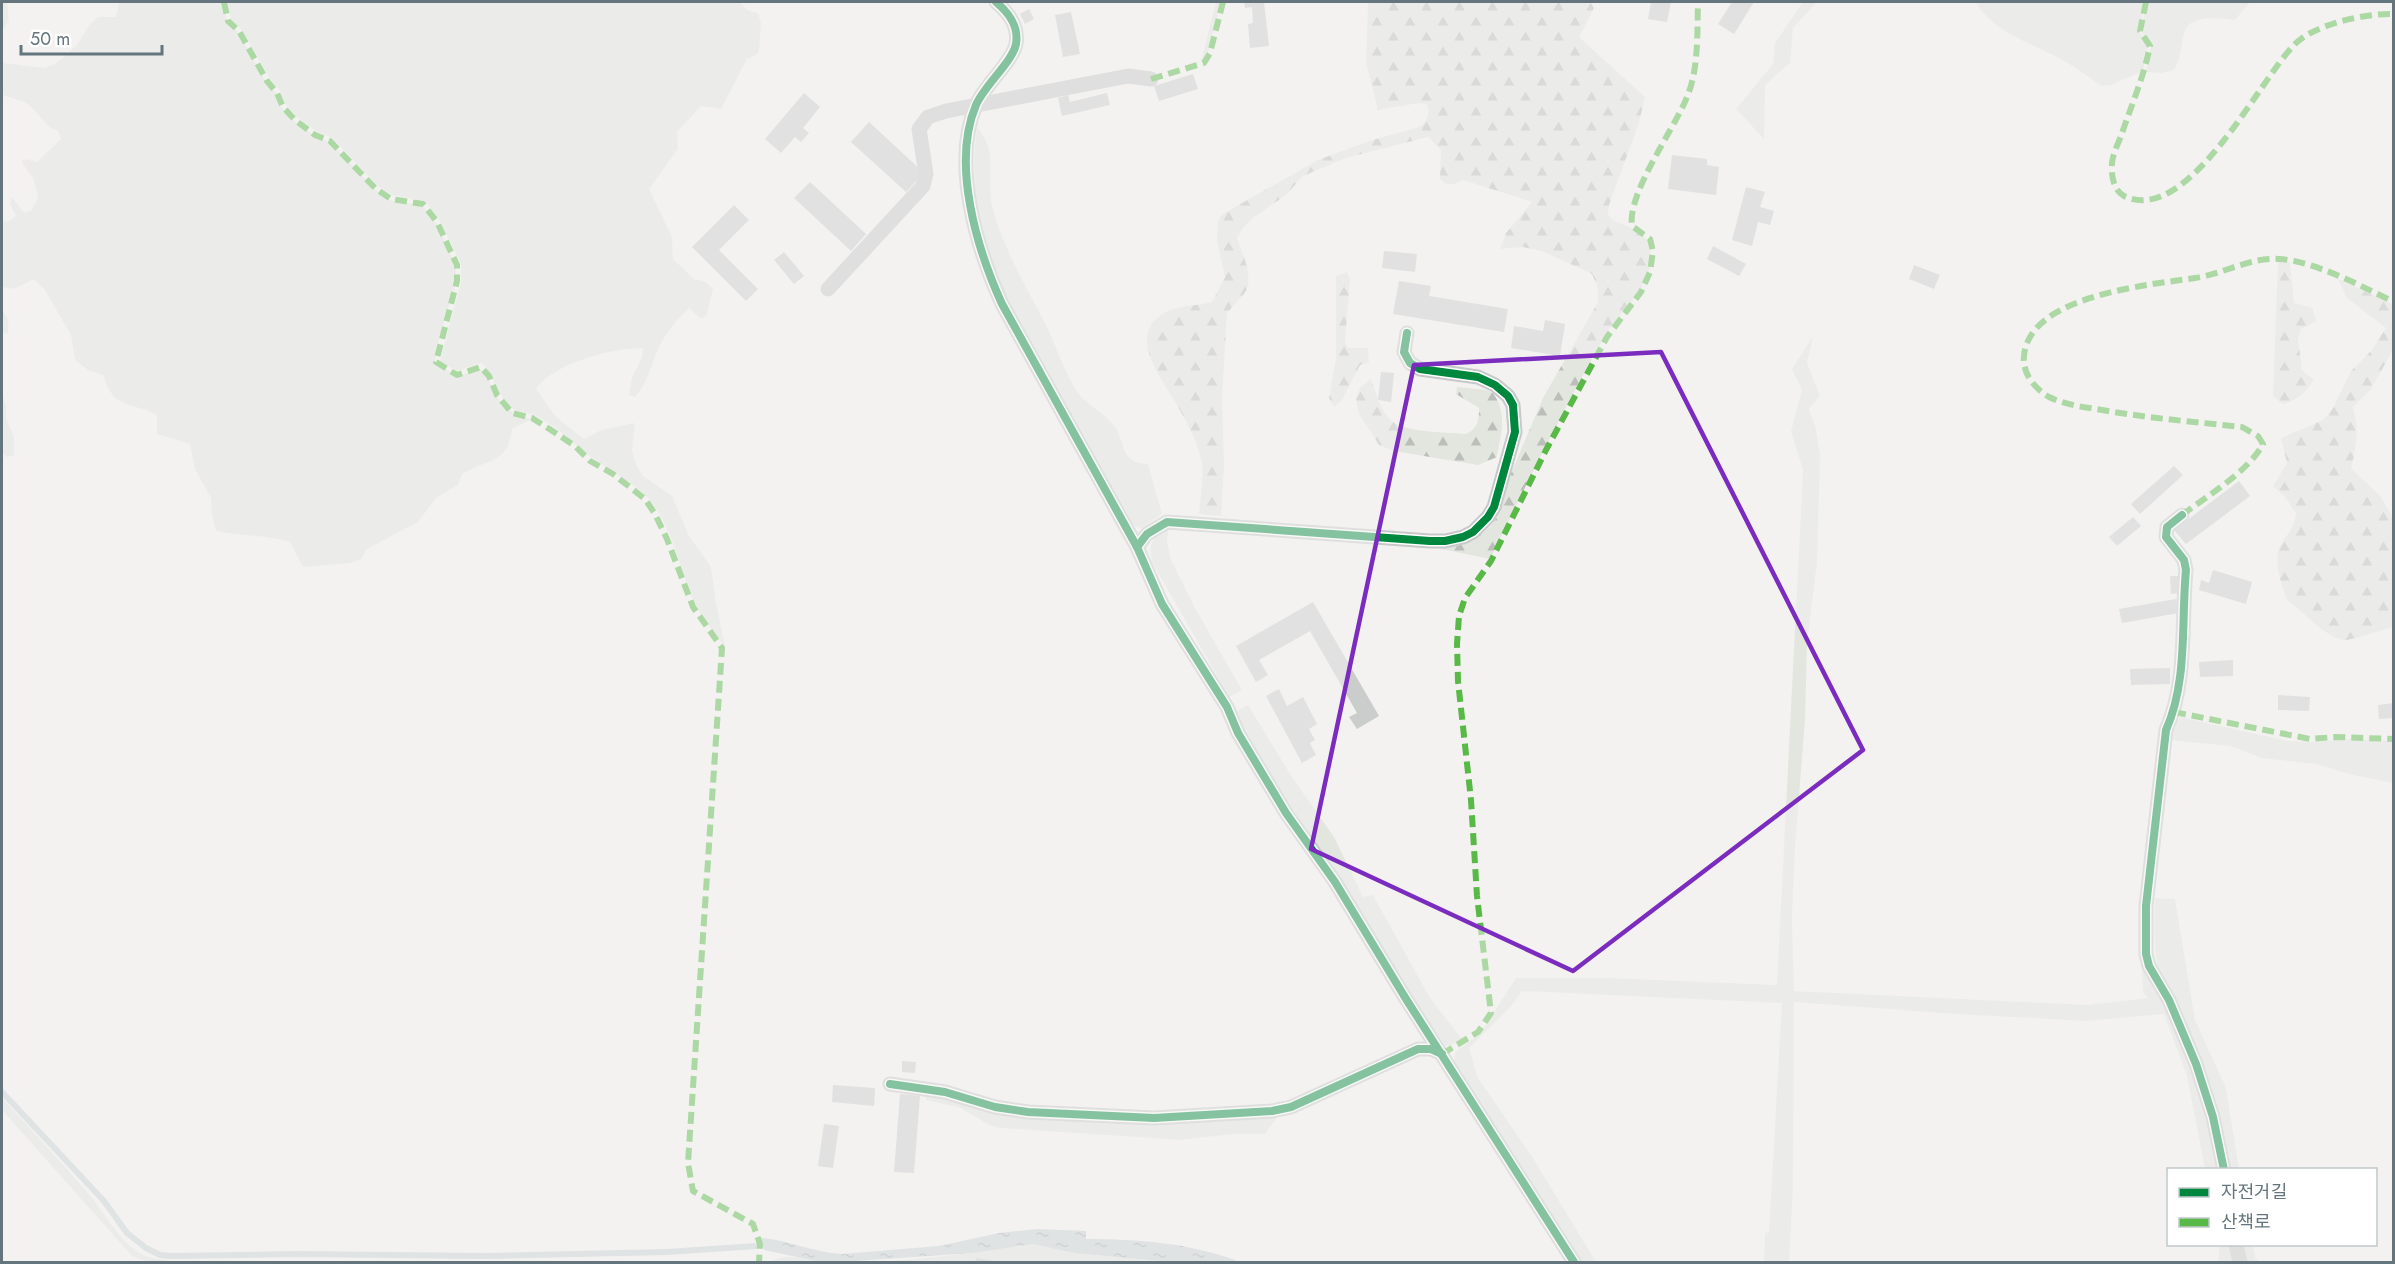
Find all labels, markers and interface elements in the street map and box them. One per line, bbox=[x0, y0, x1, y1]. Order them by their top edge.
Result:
scale bar bbox=[21, 18, 162, 56]
text: 50 m bbox=[30, 26, 70, 52]
legend bbox=[2167, 1168, 2377, 1246]
text: 자전거길 bbox=[2221, 1179, 2287, 1205]
text: 산책로 bbox=[2221, 1209, 2271, 1235]

